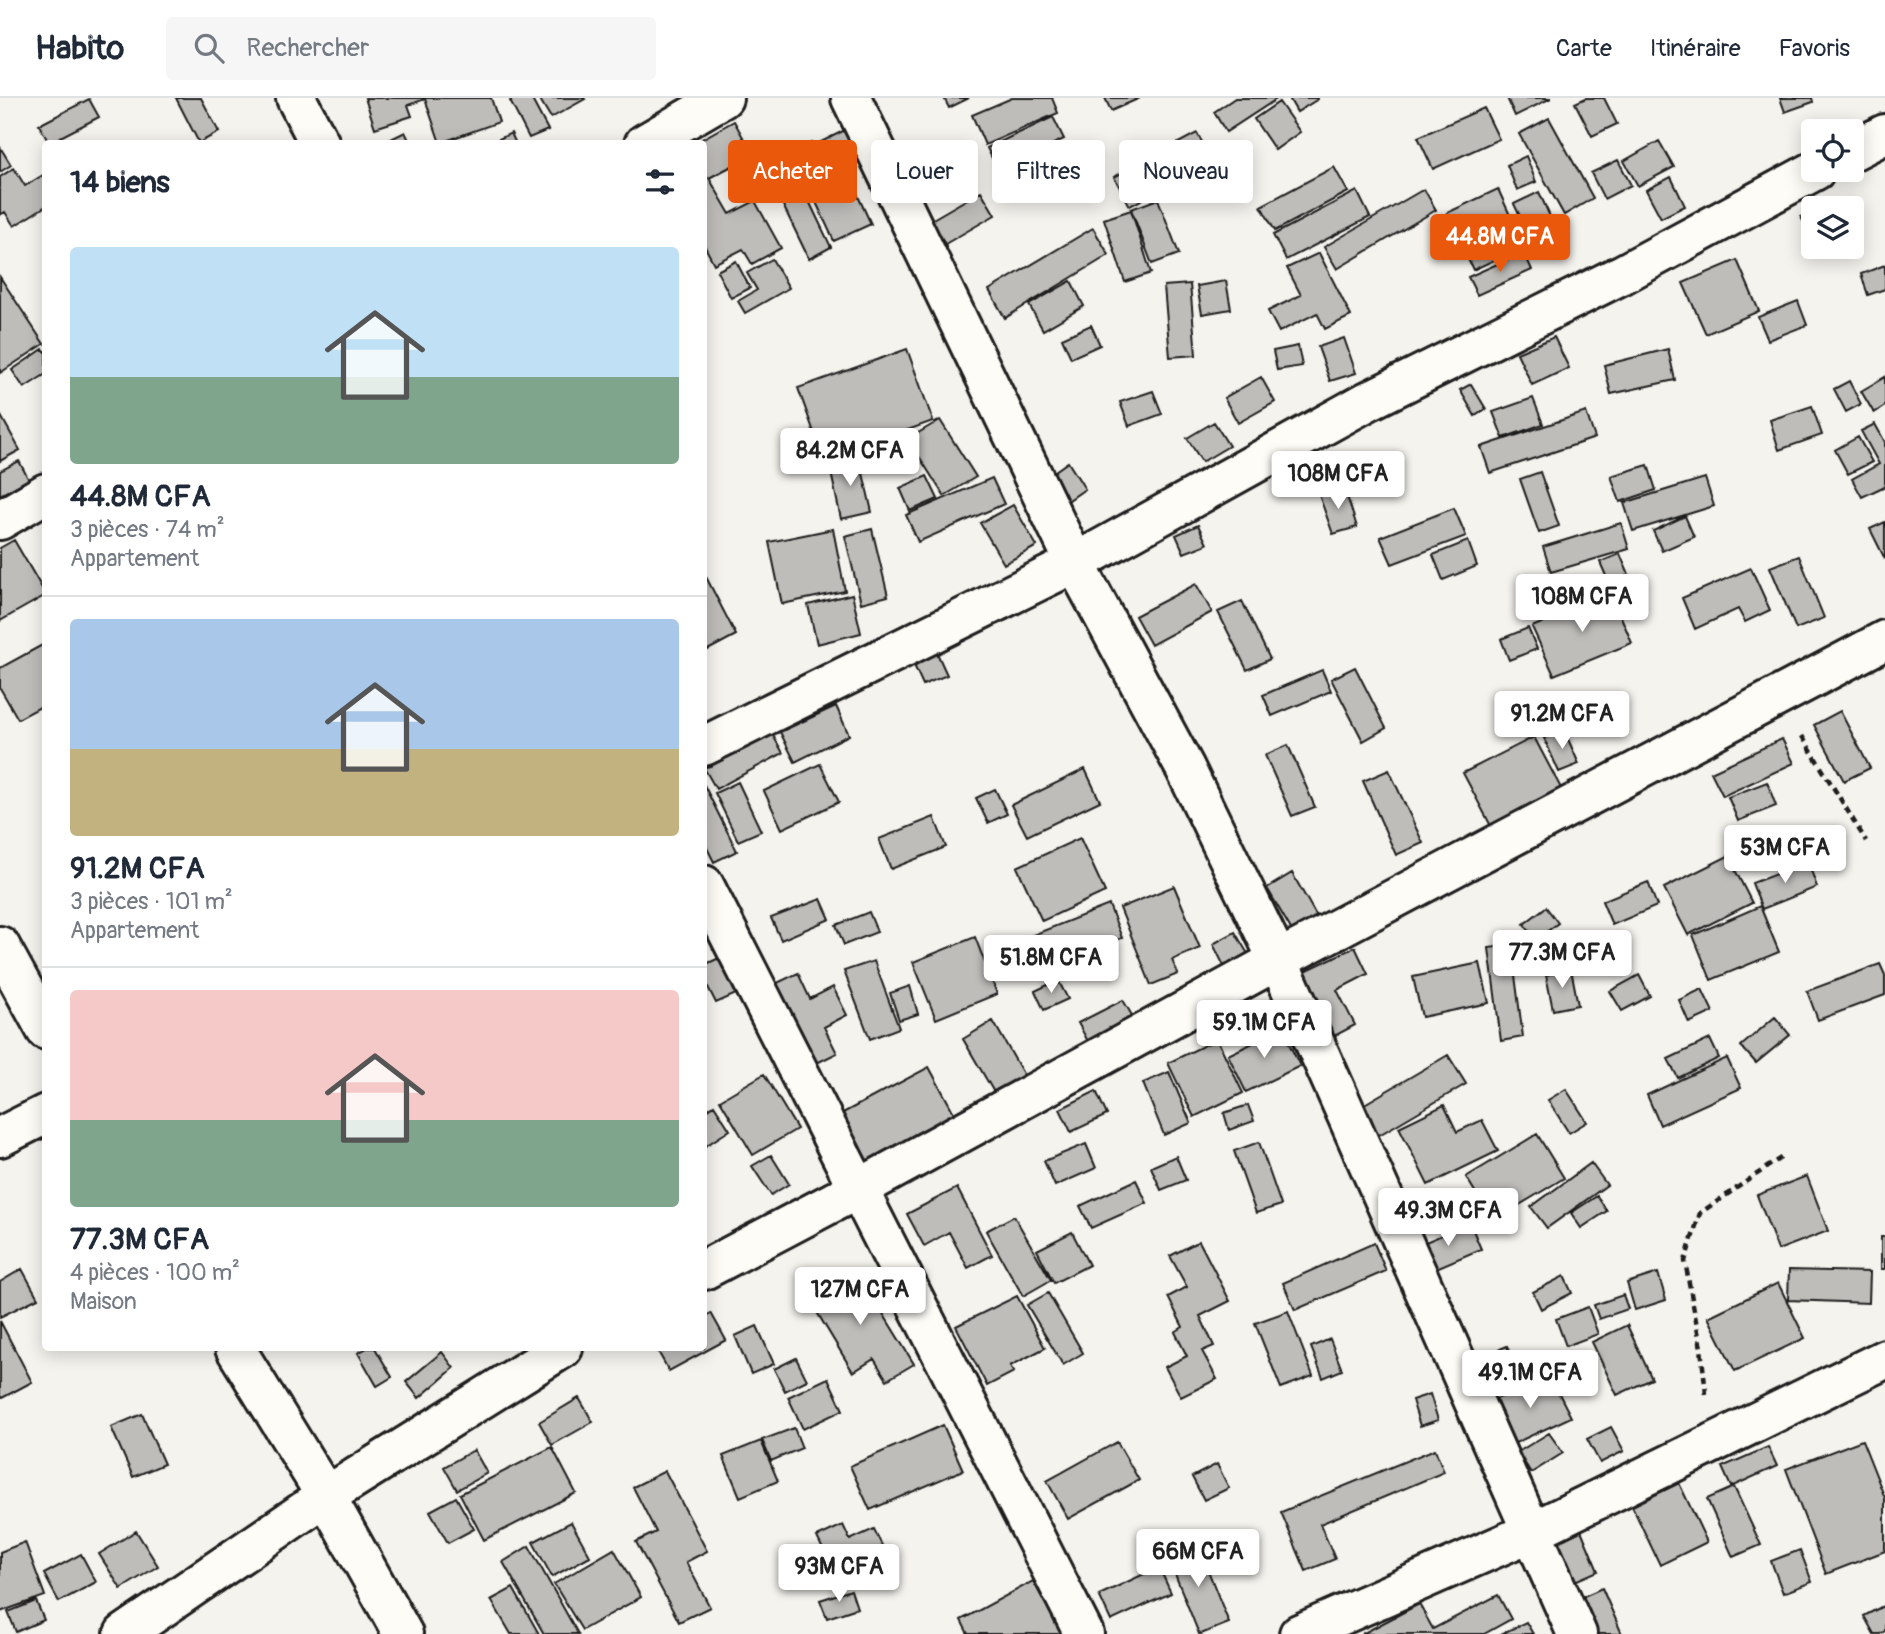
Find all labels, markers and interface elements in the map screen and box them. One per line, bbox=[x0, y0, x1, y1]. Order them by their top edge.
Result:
search box bbox=[166, 17, 656, 80]
text: Habito bbox=[35, 28, 124, 69]
icon: search bbox=[190, 29, 228, 67]
text: Rechercher bbox=[246, 32, 369, 64]
text: Carte bbox=[1556, 34, 1612, 63]
text: Itinéraire bbox=[1650, 34, 1741, 63]
text: Favoris bbox=[1779, 34, 1850, 63]
map controls bbox=[1801, 119, 1864, 259]
button: locate bbox=[1801, 119, 1864, 182]
chip: Acheter bbox=[728, 140, 857, 203]
chip: Louer bbox=[871, 140, 978, 203]
chip: Filtres bbox=[992, 140, 1105, 203]
chip: Nouveau bbox=[1119, 140, 1253, 203]
icon: filters bbox=[641, 163, 679, 201]
text: 14 biens bbox=[70, 164, 170, 201]
button: layers bbox=[1801, 196, 1864, 259]
pin: 44.8M CFA bbox=[1420, 214, 1580, 274]
text: 44.8M CFA bbox=[1446, 222, 1554, 251]
icon: home bbox=[312, 292, 438, 418]
pin: 84.2M CFA bbox=[770, 428, 930, 488]
text: 84.2M CFA bbox=[796, 436, 904, 465]
pin: 108M CFA bbox=[1266, 452, 1410, 511]
text: 108M CFA bbox=[1288, 459, 1388, 488]
text: 44.8M CFA bbox=[70, 478, 211, 515]
text: 3 pièces · 74 m² bbox=[70, 515, 225, 544]
text: Appartement bbox=[70, 544, 199, 573]
pin: 108M CFA bbox=[1510, 574, 1654, 634]
text: 108M CFA bbox=[1532, 582, 1632, 611]
icon: home bbox=[312, 664, 438, 790]
pin: 91.2M CFA bbox=[1482, 692, 1642, 751]
text: 91.2M CFA bbox=[1510, 699, 1614, 728]
pin: 53M CFA bbox=[1720, 826, 1850, 885]
text: 53M CFA bbox=[1740, 833, 1830, 862]
text: 91.2M CFA bbox=[70, 850, 205, 887]
text: 3 pièces · 101 m² bbox=[70, 887, 233, 916]
text: Appartement bbox=[70, 916, 199, 945]
pin: 77.3M CFA bbox=[1482, 930, 1642, 990]
pin: 51.8M CFA bbox=[971, 936, 1131, 995]
text: 77.3M CFA bbox=[1509, 938, 1615, 967]
text: 51.8M CFA bbox=[1000, 943, 1102, 972]
pin: 59.1M CFA bbox=[1184, 1000, 1344, 1060]
text: 59.1M CFA bbox=[1213, 1008, 1315, 1037]
icon: home bbox=[312, 1035, 438, 1161]
pin: 49.3M CFA bbox=[1368, 1188, 1528, 1248]
text: 49.3M CFA bbox=[1394, 1196, 1502, 1225]
text: 77.3M CFA bbox=[70, 1221, 209, 1258]
text: 4 pièces · 100 m² bbox=[70, 1258, 240, 1287]
pin: 127M CFA bbox=[788, 1268, 932, 1327]
text: 127M CFA bbox=[811, 1275, 909, 1304]
text: Maison bbox=[70, 1287, 137, 1316]
pin: 49.1M CFA bbox=[1450, 1350, 1610, 1410]
text: 49.1M CFA bbox=[1478, 1358, 1582, 1387]
pin: 66M CFA bbox=[1133, 1530, 1263, 1589]
text: 66M CFA bbox=[1152, 1537, 1244, 1566]
pin: 93M CFA bbox=[774, 1544, 904, 1604]
text: 93M CFA bbox=[794, 1552, 884, 1581]

